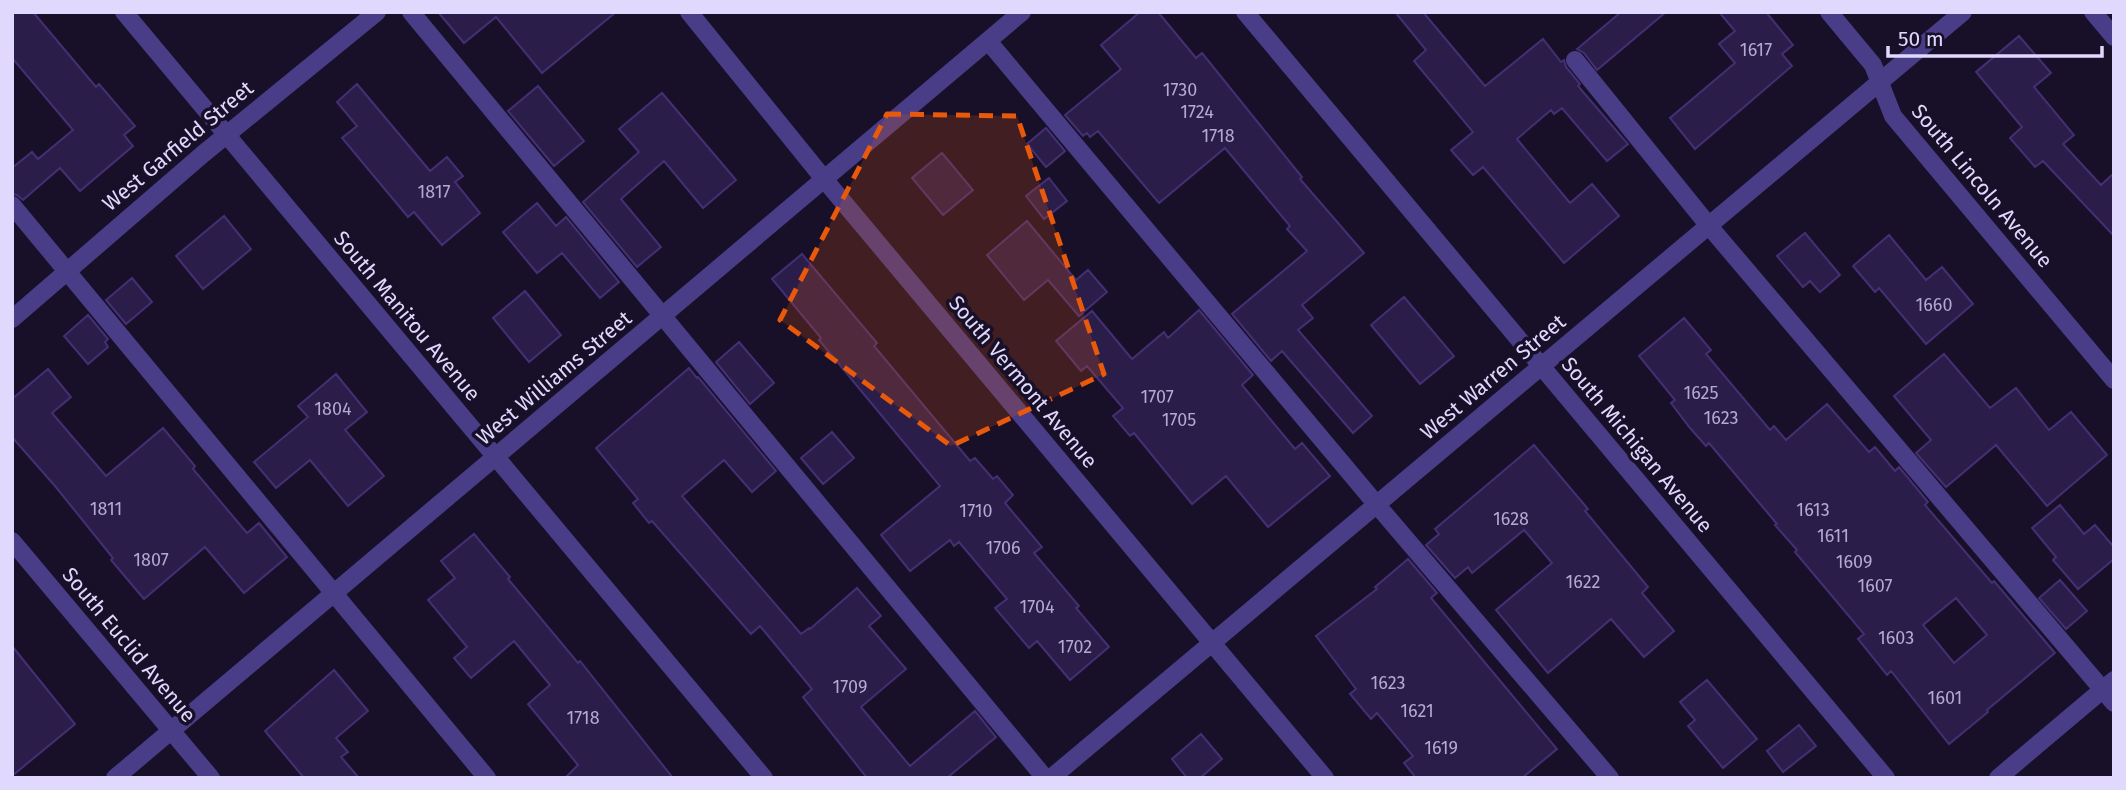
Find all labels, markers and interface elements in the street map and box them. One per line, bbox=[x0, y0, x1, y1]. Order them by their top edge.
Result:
scale bar bbox=[1888, 14, 2102, 58]
text: 50 m bbox=[1898, 26, 1944, 52]
house number: 1617 bbox=[1740, 39, 1772, 61]
street label: West Garfield Street bbox=[97, 75, 259, 217]
house number: 1730 bbox=[1163, 79, 1197, 101]
street label: South Lincoln Avenue bbox=[1906, 99, 2058, 273]
house number: 1724 bbox=[1180, 101, 1214, 123]
house number: 1718 bbox=[1201, 125, 1235, 147]
house number: 1817 bbox=[418, 181, 450, 203]
street label: South Manitou Avenue bbox=[328, 226, 486, 406]
street label: South Vermont Avenue bbox=[943, 290, 1103, 474]
house number: 1660 bbox=[1915, 294, 1953, 316]
street label: West Williams Street bbox=[471, 305, 637, 451]
street label: West Warren Street bbox=[1415, 308, 1571, 445]
street label: South Michigan Avenue bbox=[1556, 352, 1718, 538]
house number: 1625 bbox=[1683, 382, 1719, 404]
house number: 1707 bbox=[1140, 386, 1174, 408]
house number: 1804 bbox=[314, 398, 352, 420]
house number: 1623 bbox=[1704, 407, 1738, 429]
house number: 1705 bbox=[1162, 409, 1196, 431]
house number: 1811 bbox=[90, 498, 122, 520]
house number: 1613 bbox=[1796, 499, 1830, 521]
house number: 1710 bbox=[959, 500, 993, 522]
house number: 1628 bbox=[1493, 508, 1529, 530]
house number: 1611 bbox=[1817, 525, 1849, 547]
house number: 1706 bbox=[985, 537, 1021, 559]
house number: 1807 bbox=[133, 549, 169, 571]
house number: 1609 bbox=[1836, 551, 1872, 573]
street label: South Euclid Avenue bbox=[57, 562, 201, 728]
house number: 1622 bbox=[1566, 571, 1601, 593]
house number: 1607 bbox=[1857, 575, 1893, 597]
house number: 1704 bbox=[1019, 596, 1055, 618]
house number: 1603 bbox=[1878, 627, 1914, 649]
house number: 1702 bbox=[1058, 636, 1092, 658]
house number: 1623 bbox=[1371, 672, 1405, 694]
house number: 1709 bbox=[833, 676, 867, 698]
house number: 1601 bbox=[1928, 687, 1962, 709]
house number: 1621 bbox=[1400, 700, 1434, 722]
house number: 1718 bbox=[566, 707, 600, 729]
house number: 1619 bbox=[1424, 737, 1458, 759]

